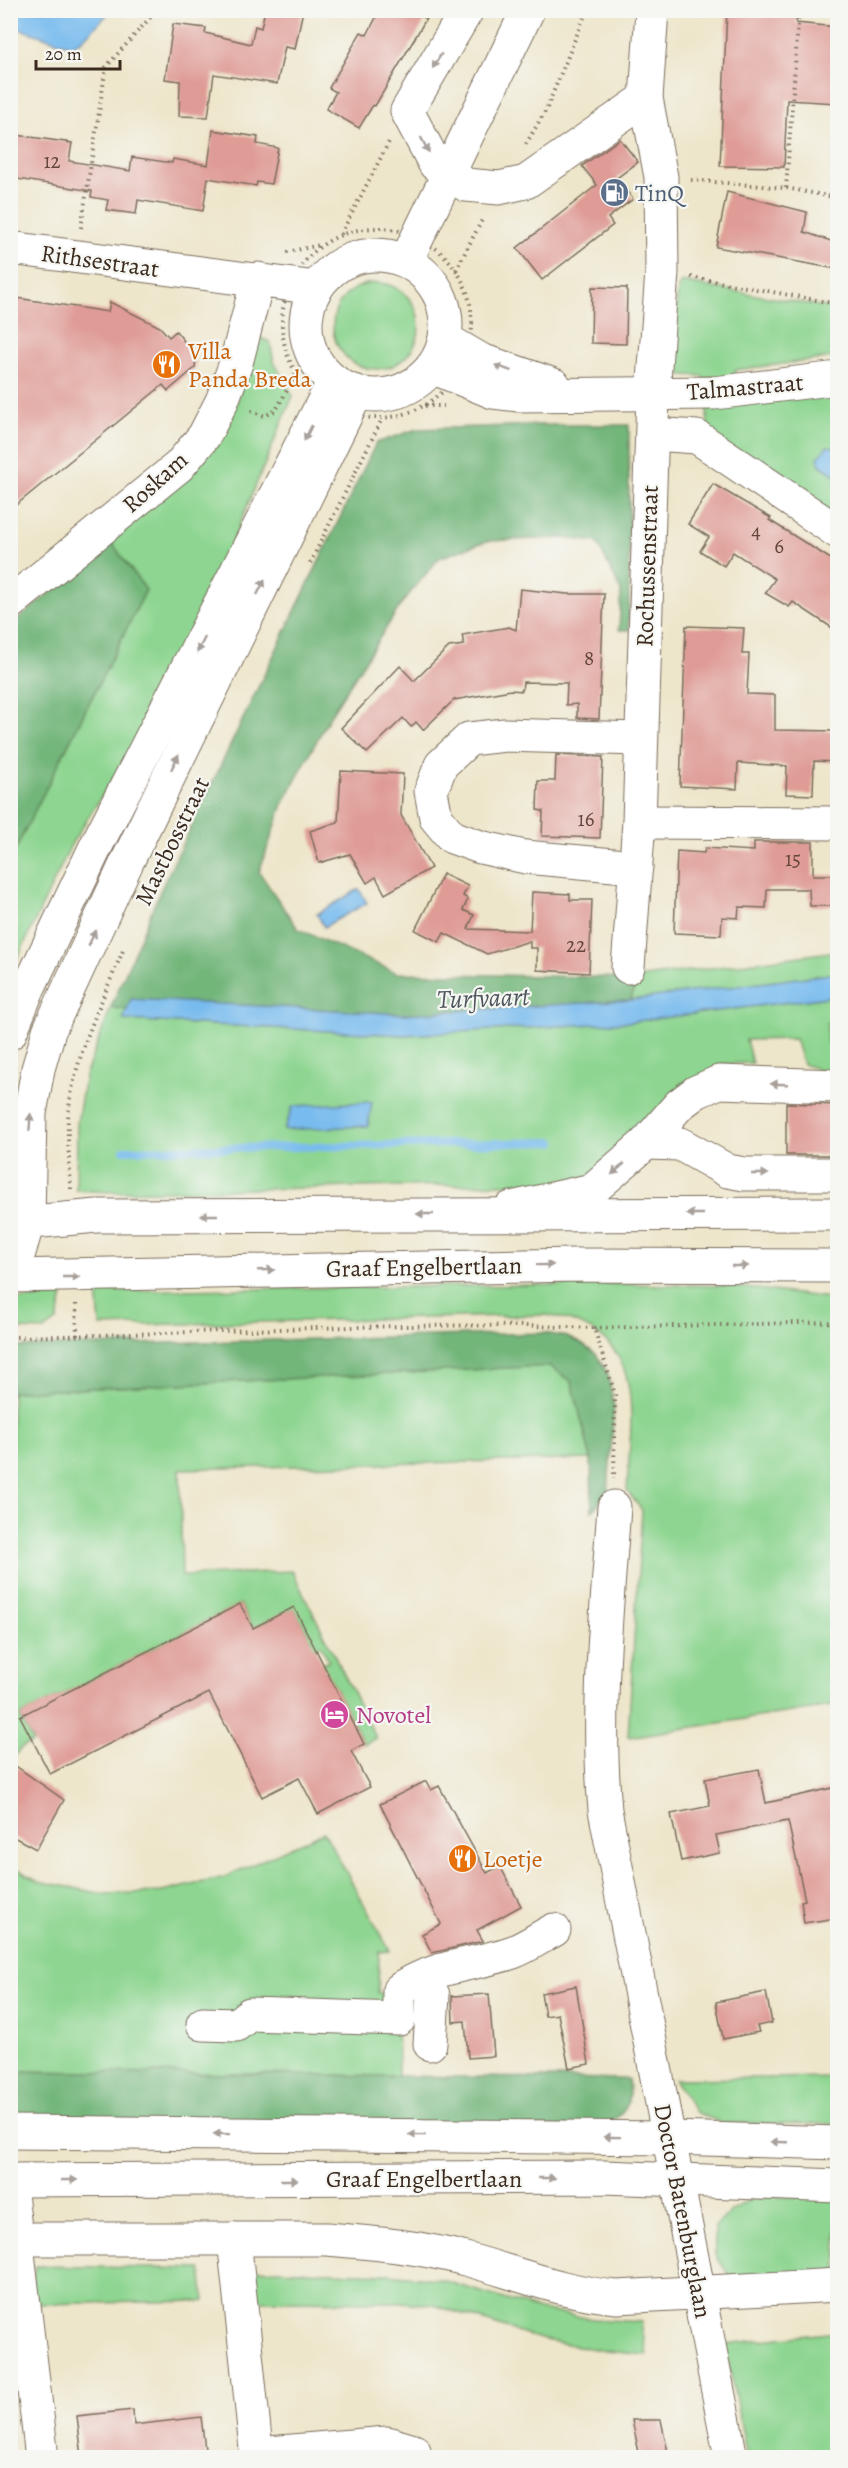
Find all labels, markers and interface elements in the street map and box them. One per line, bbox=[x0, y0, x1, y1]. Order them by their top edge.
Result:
scale bar bbox=[36, 33, 120, 71]
text: 20 m bbox=[45, 42, 82, 66]
one-way arrow bbox=[431, 53, 442, 69]
one-way arrow bbox=[420, 137, 430, 154]
house number: 12 bbox=[43, 147, 61, 175]
fuel station icon: TinQ bbox=[598, 177, 630, 209]
place label: TinQ bbox=[635, 177, 687, 209]
street label: Rithsestraat bbox=[39, 237, 161, 285]
place label: Villa Panda Breda bbox=[187, 335, 313, 395]
restaurant icon: Villa Panda Breda bbox=[151, 349, 183, 381]
one-way arrow bbox=[494, 362, 512, 372]
street label: Talmastraat bbox=[685, 366, 805, 408]
one-way arrow bbox=[303, 424, 313, 442]
street label: Roskam bbox=[115, 444, 195, 520]
street label: Rochussenstraat bbox=[628, 484, 666, 647]
house number: 4 bbox=[751, 517, 761, 545]
house number: 6 bbox=[774, 532, 784, 560]
one-way arrow bbox=[257, 579, 266, 596]
one-way arrow bbox=[196, 636, 206, 653]
house number: 8 bbox=[584, 644, 594, 672]
one-way arrow bbox=[171, 754, 180, 771]
street label: Mastbosstraat bbox=[127, 771, 217, 911]
house number: 16 bbox=[578, 805, 595, 833]
house number: 15 bbox=[785, 845, 801, 873]
one-way arrow bbox=[87, 930, 96, 947]
house number: 22 bbox=[566, 931, 586, 959]
water label: Turfvaart bbox=[436, 979, 531, 1017]
one-way arrow bbox=[770, 1080, 789, 1089]
one-way arrow bbox=[25, 1112, 34, 1131]
one-way arrow bbox=[610, 1162, 626, 1175]
one-way arrow bbox=[751, 1169, 770, 1179]
one-way arrow bbox=[415, 1209, 434, 1219]
one-way arrow bbox=[686, 1209, 705, 1219]
one-way arrow bbox=[199, 1210, 218, 1220]
street label: Graaf Engelbertlaan bbox=[326, 1249, 522, 1285]
one-way arrow bbox=[535, 1261, 554, 1270]
one-way arrow bbox=[730, 1261, 749, 1271]
one-way arrow bbox=[256, 1266, 275, 1275]
one-way arrow bbox=[61, 1272, 80, 1282]
hotel icon: Novotel bbox=[319, 1699, 351, 1731]
place label: Novotel bbox=[356, 1699, 431, 1731]
restaurant icon: Loetje bbox=[446, 1843, 478, 1875]
place label: Loetje bbox=[483, 1843, 543, 1875]
street label: Doctor Batenburglaan bbox=[647, 2101, 719, 2321]
one-way arrow bbox=[213, 2129, 232, 2139]
one-way arrow bbox=[408, 2131, 427, 2140]
one-way arrow bbox=[603, 2132, 622, 2142]
one-way arrow bbox=[770, 2138, 789, 2147]
street label: Graaf Engelbertlaan bbox=[326, 2163, 522, 2195]
one-way arrow bbox=[538, 2173, 557, 2183]
one-way arrow bbox=[59, 2175, 78, 2185]
one-way arrow bbox=[280, 2175, 299, 2185]

